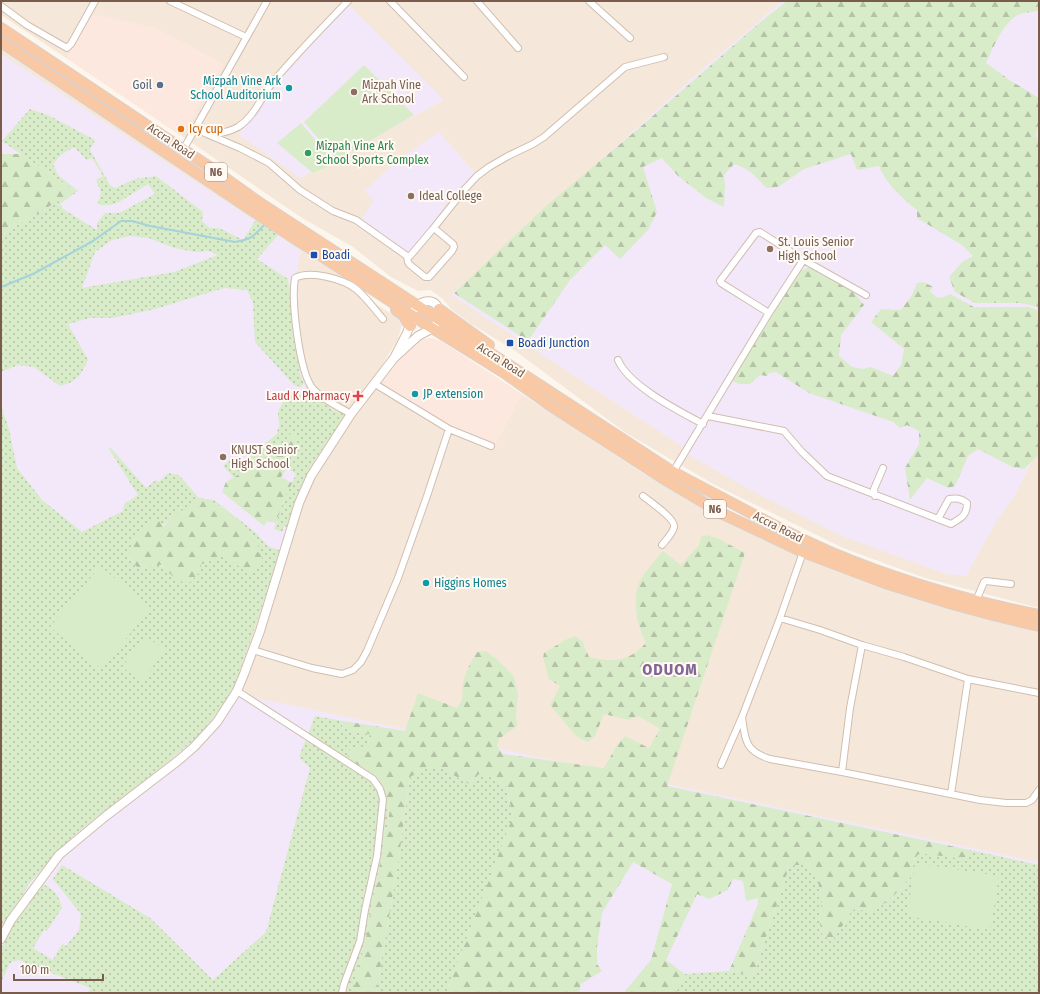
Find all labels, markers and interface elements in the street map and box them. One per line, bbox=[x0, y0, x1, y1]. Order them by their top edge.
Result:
place label: Mizpah Vine Ark School Auditorium bbox=[190, 74, 281, 102]
place label: Goil bbox=[133, 78, 152, 92]
place label: Mizpah Vine Ark School bbox=[362, 78, 421, 106]
marker: Goil bbox=[155, 80, 165, 90]
marker: Mizpah Vine Ark School Auditorium bbox=[284, 83, 294, 93]
marker: Mizpah Vine Ark School bbox=[349, 87, 359, 97]
street label: Accra Road bbox=[145, 120, 197, 162]
place label: Icy cup bbox=[189, 122, 223, 136]
marker: Icy cup bbox=[176, 124, 186, 134]
place label: Mizpah Vine Ark School Sports Complex bbox=[316, 139, 429, 167]
marker: Mizpah Vine Ark School Sports Complex bbox=[303, 148, 313, 158]
road number: N6 bbox=[205, 163, 227, 181]
place label: Ideal College bbox=[419, 189, 482, 203]
marker: Ideal College bbox=[406, 191, 416, 201]
place label: St. Louis Senior High School bbox=[778, 235, 854, 263]
marker: St. Louis Senior High School bbox=[765, 244, 775, 254]
place label: Boadi bbox=[322, 248, 350, 262]
marker: Boadi bbox=[309, 250, 319, 260]
place label: Boadi Junction bbox=[518, 336, 590, 350]
marker: Boadi Junction bbox=[505, 338, 515, 348]
street label: Accra Road bbox=[475, 339, 527, 381]
place label: JP extension bbox=[423, 387, 483, 401]
place label: Laud K Pharmacy bbox=[266, 389, 351, 403]
marker: JP extension bbox=[410, 389, 420, 399]
marker: Laud K Pharmacy bbox=[353, 391, 363, 401]
place label: KNUST Senior High School bbox=[231, 443, 298, 471]
marker: KNUST Senior High School bbox=[218, 452, 228, 462]
road number: N6 bbox=[704, 500, 726, 518]
street label: Accra Road bbox=[751, 509, 805, 545]
place label: Higgins Homes bbox=[434, 576, 507, 590]
marker: Higgins Homes bbox=[421, 578, 431, 588]
district label: ODUOM bbox=[642, 660, 698, 679]
scale bar bbox=[14, 956, 103, 982]
text: 100 m bbox=[20, 963, 49, 977]

